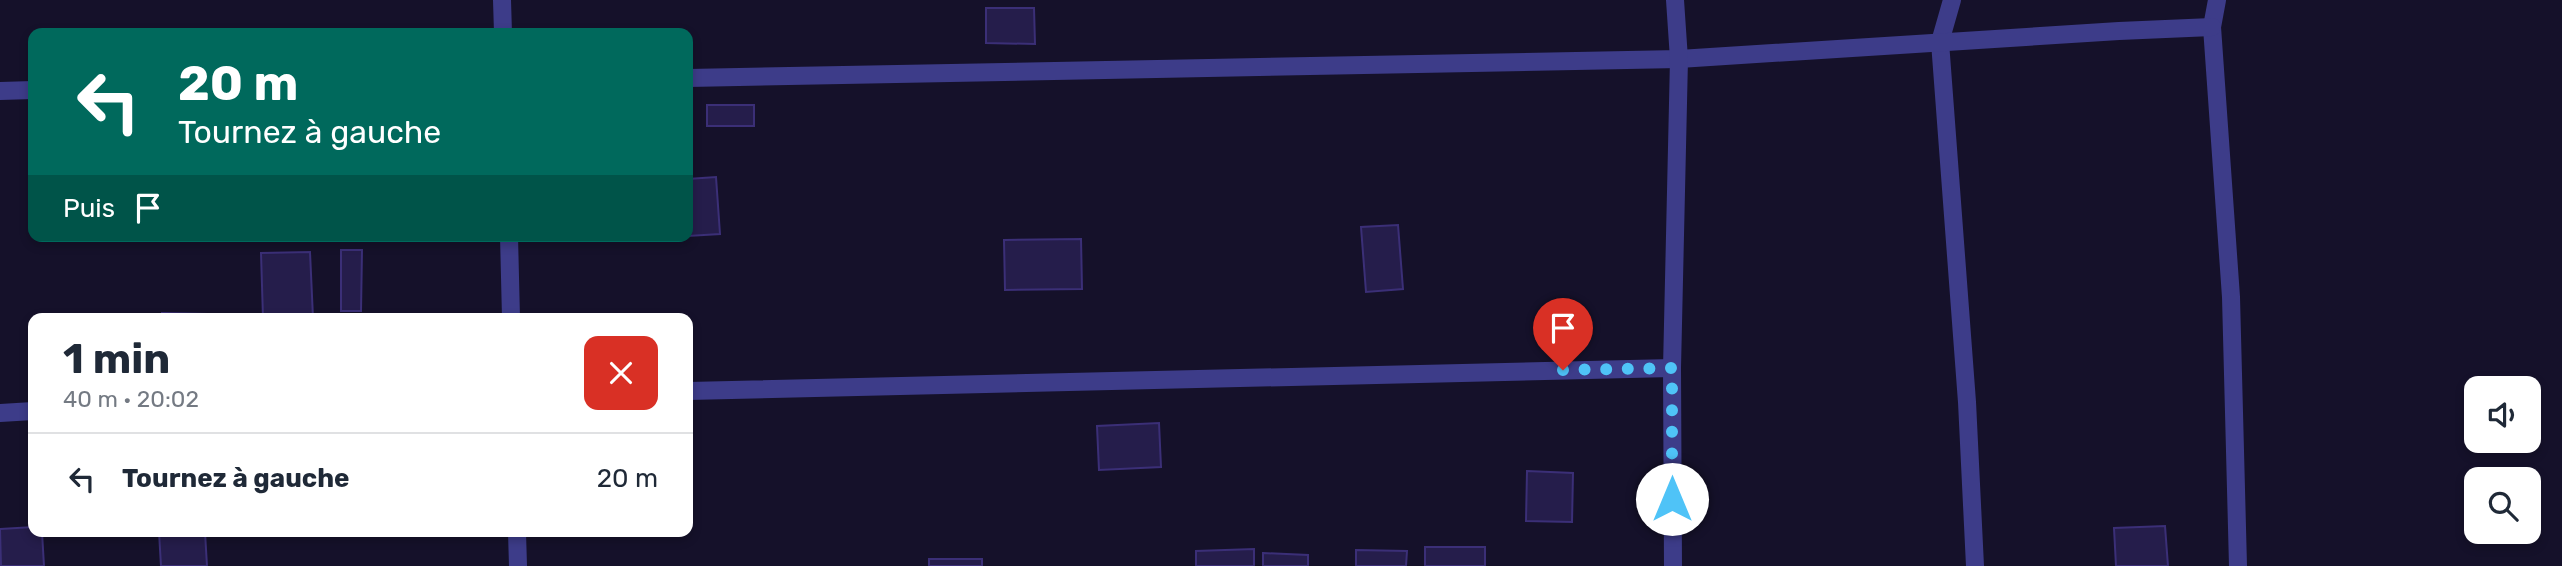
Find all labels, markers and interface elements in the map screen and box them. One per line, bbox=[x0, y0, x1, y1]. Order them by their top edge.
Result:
text: 20 m bbox=[178, 54, 299, 112]
icon: left bbox=[63, 56, 154, 147]
text: Tournez à gauche bbox=[178, 113, 441, 151]
icon: arrive bbox=[129, 189, 167, 227]
text: Puis bbox=[63, 193, 115, 224]
pin bbox=[1533, 298, 1593, 370]
icon: arrive bbox=[1544, 309, 1582, 347]
text: 1 min bbox=[63, 334, 170, 384]
button: close bbox=[584, 336, 658, 410]
map controls bbox=[2464, 376, 2541, 544]
button: sound bbox=[2464, 376, 2541, 453]
text: 40 m · 20:02 bbox=[63, 385, 199, 413]
icon: left bbox=[63, 460, 101, 498]
position arrow bbox=[1635, 462, 1709, 536]
text: Tournez à gauche bbox=[122, 463, 350, 494]
text: 20 m bbox=[597, 463, 658, 494]
button: search bbox=[2464, 467, 2541, 544]

